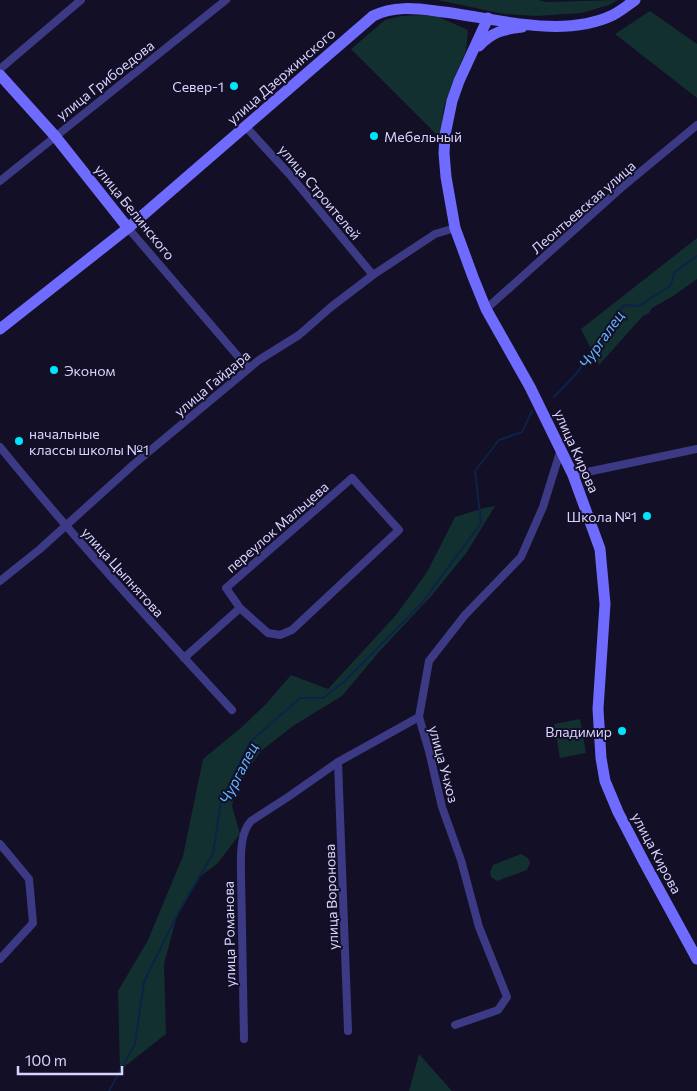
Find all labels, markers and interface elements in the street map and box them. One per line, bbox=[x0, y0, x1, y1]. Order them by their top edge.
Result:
street label: улица Дзержинского bbox=[223, 24, 339, 128]
street label: улица Грибоедова bbox=[53, 37, 157, 123]
place label: Север-1 bbox=[172, 78, 224, 95]
marker: Север-1 bbox=[228, 80, 240, 92]
place label: Мебельный bbox=[384, 128, 462, 145]
marker: Мебельный bbox=[368, 130, 380, 142]
street label: улица Строителей bbox=[275, 141, 365, 243]
street label: Леонтьевская улица bbox=[527, 157, 639, 257]
street label: улица Белинского bbox=[91, 161, 179, 263]
water label: Чургалец bbox=[575, 306, 628, 371]
street label: улица Гайдара bbox=[171, 346, 253, 420]
place label: Эконом bbox=[64, 362, 115, 379]
marker: Эконом bbox=[48, 364, 60, 376]
street label: улица Кирова bbox=[551, 407, 603, 495]
place label: начальные классы школы №1 bbox=[29, 425, 149, 458]
marker: начальные классы школы №1 bbox=[13, 435, 25, 447]
street label: переулок Мальцева bbox=[222, 478, 332, 576]
place label: Школа №1 bbox=[567, 508, 637, 525]
marker: Школа №1 bbox=[641, 510, 653, 522]
street label: улица Цыпнятова bbox=[78, 524, 168, 620]
place label: Владимир bbox=[545, 723, 612, 740]
street label: улица Учхоз bbox=[426, 724, 463, 805]
marker: Владимир bbox=[616, 725, 628, 737]
water label: Чургалец bbox=[215, 739, 261, 807]
street label: улица Кирова bbox=[628, 809, 686, 897]
street label: улица Воронова bbox=[321, 844, 341, 950]
street label: улица Романова bbox=[220, 881, 238, 987]
scale bar bbox=[18, 1044, 121, 1076]
text: 100 m bbox=[25, 1051, 67, 1069]

